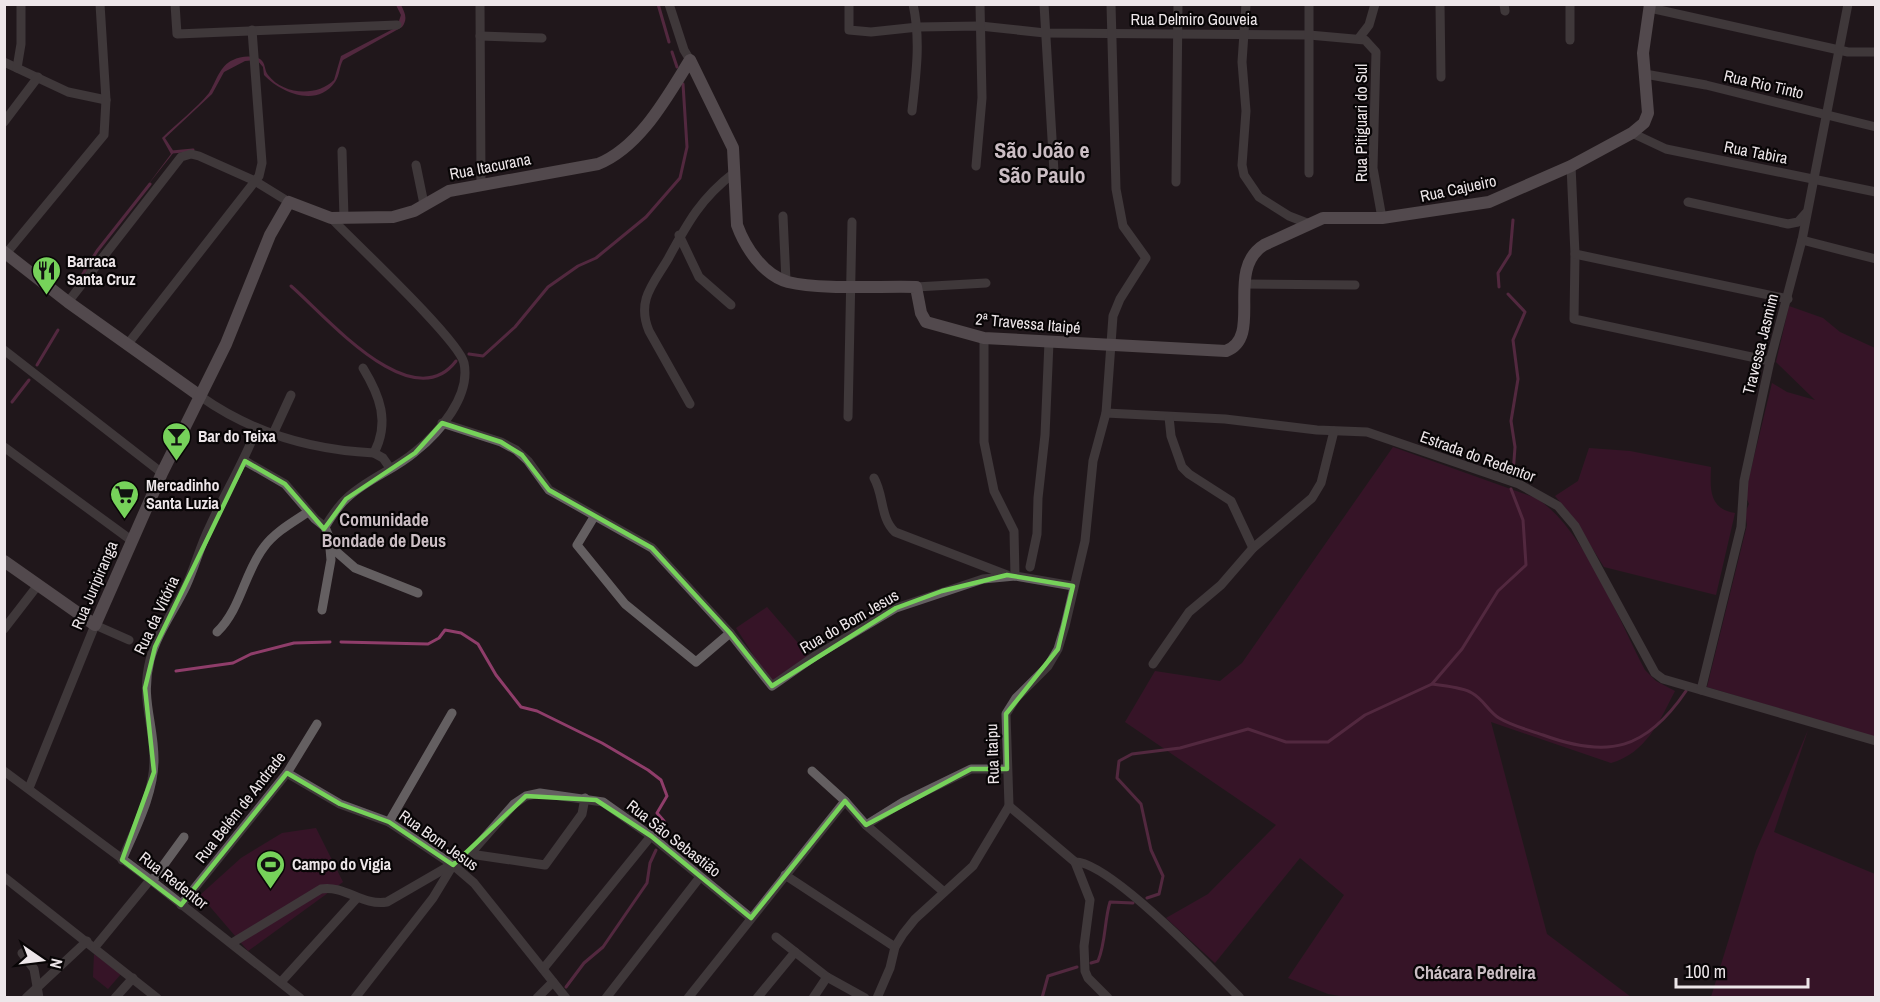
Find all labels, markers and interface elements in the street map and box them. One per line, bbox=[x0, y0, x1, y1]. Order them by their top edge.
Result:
street label: Rua Delmiro Gouveia bbox=[1131, 8, 1258, 30]
street label: Rua Pitiguari do Sul bbox=[1350, 64, 1372, 182]
street label: Rua Rio Tinto bbox=[1722, 64, 1806, 104]
district label: São João e São Paulo bbox=[994, 135, 1090, 190]
street label: Rua Tabira bbox=[1722, 135, 1790, 169]
street label: Rua Itacurana bbox=[447, 147, 533, 185]
street label: Rua Cajueiro bbox=[1418, 169, 1498, 207]
place label: Barraca Santa Cruz bbox=[67, 250, 136, 290]
restaurant icon: Barraca Santa Cruz bbox=[30, 254, 62, 296]
street label: Travessa Jasmim bbox=[1737, 291, 1783, 397]
street label: 2ª Travessa Itaipé bbox=[974, 307, 1082, 339]
bar icon: Bar do Teixa bbox=[161, 420, 193, 462]
place label: Bar do Teixa bbox=[198, 425, 276, 447]
street label: Estrada do Redentor bbox=[1417, 425, 1539, 487]
place label: Mercadinho Santa Luzia bbox=[146, 474, 220, 514]
supermarket icon: Mercadinho Santa Luzia bbox=[109, 478, 141, 520]
district label: Comunidade Bondade de Deus bbox=[322, 507, 446, 553]
street label: Rua Juripiranga bbox=[65, 537, 123, 633]
street label: Rua da Vitória bbox=[128, 571, 184, 658]
street label: Rua do Bom Jesus bbox=[795, 584, 903, 658]
street label: Rua Itaipu bbox=[980, 723, 1004, 785]
street label: Rua Belém de Andrade bbox=[190, 747, 290, 867]
street label: Rua São Sebastião bbox=[622, 794, 726, 882]
street label: Rua Bom Jesus bbox=[395, 804, 483, 876]
street label: Rua Redentor bbox=[135, 846, 213, 914]
sports icon: Campo do Vigia bbox=[255, 848, 287, 890]
place label: Campo do Vigia bbox=[292, 853, 392, 875]
north arrow bbox=[12, 930, 72, 990]
scale bar bbox=[1676, 951, 1808, 989]
text: N bbox=[45, 956, 68, 971]
text: 100 m bbox=[1685, 959, 1726, 984]
district label: Chácara Pedreira bbox=[1414, 960, 1537, 985]

